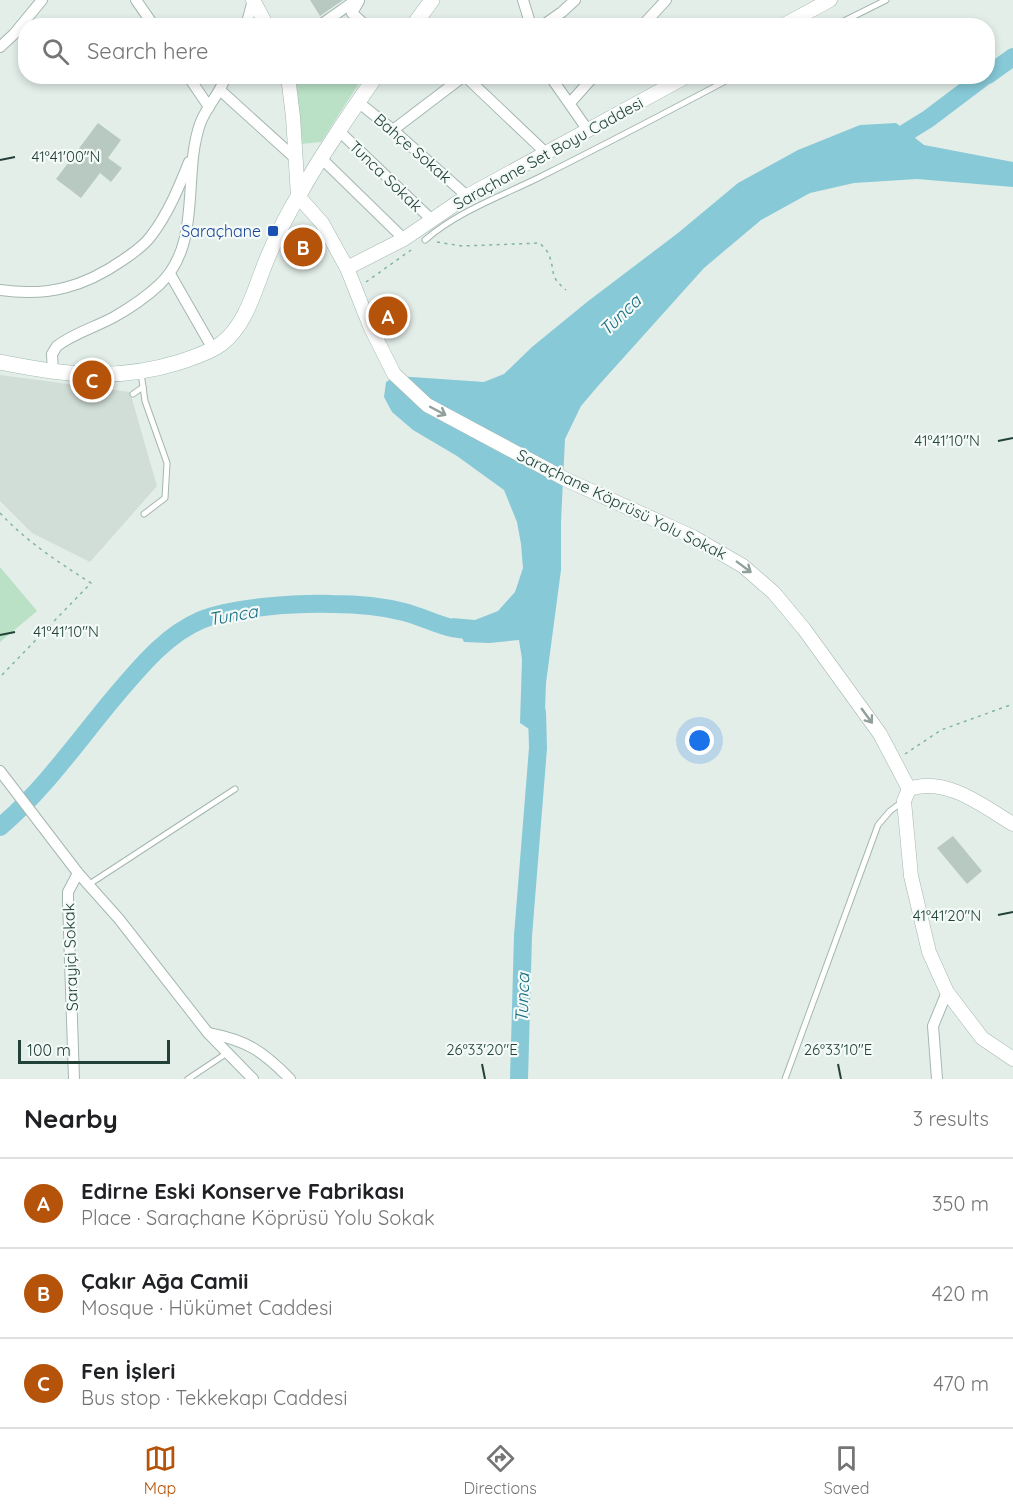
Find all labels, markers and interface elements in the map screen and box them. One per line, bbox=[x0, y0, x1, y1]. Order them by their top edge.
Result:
search box bbox=[18, 18, 995, 84]
icon: search bbox=[39, 35, 72, 68]
text: Search here bbox=[87, 37, 208, 65]
street label: Saraçhane Set Boyu Caddesi bbox=[450, 92, 646, 214]
street label: Bahçe Sokak bbox=[370, 109, 456, 187]
street label: Tunca Sokak bbox=[345, 136, 427, 216]
text: 41°41'00"N bbox=[31, 147, 101, 166]
place label: Saraçhane bbox=[181, 221, 261, 241]
marker: Saraçhane bbox=[266, 224, 280, 238]
pin: B bbox=[284, 224, 322, 270]
water label: Tunca bbox=[594, 289, 647, 340]
pin: A bbox=[368, 294, 408, 338]
pin: C bbox=[72, 358, 112, 403]
one-way arrow bbox=[429, 406, 447, 417]
text: 41°41'10"N bbox=[914, 431, 980, 450]
street label: Saraçhane Köprüsü Yolu Sokak bbox=[514, 444, 730, 564]
one-way arrow bbox=[735, 560, 751, 573]
water label: Tunca bbox=[207, 599, 260, 631]
text: 41°41'10"N bbox=[33, 622, 99, 641]
one-way arrow bbox=[861, 708, 873, 724]
your location bbox=[685, 726, 714, 755]
street label: Sarayiçi Sokak bbox=[58, 903, 82, 1011]
text: 41°41'20"N bbox=[913, 906, 981, 925]
water label: Tunca bbox=[510, 972, 534, 1023]
scale bar bbox=[18, 1037, 170, 1064]
text: 100 m bbox=[27, 1040, 71, 1060]
text: 26°33'20"E bbox=[446, 1040, 518, 1059]
text: 26°33'10"E bbox=[804, 1040, 872, 1059]
text: Nearby bbox=[24, 1102, 118, 1135]
text: 3 results bbox=[913, 1106, 989, 1131]
text: Edirne Eski Konserve Fabrikası bbox=[81, 1177, 404, 1205]
text: A bbox=[37, 1191, 50, 1216]
text: 350 m bbox=[932, 1191, 989, 1216]
text: Place · Saraçhane Köprüsü Yolu Sokak bbox=[81, 1205, 435, 1230]
text: Çakır Ağa Camii bbox=[81, 1267, 248, 1295]
text: B bbox=[37, 1281, 50, 1306]
text: 420 m bbox=[932, 1281, 989, 1306]
text: Mosque · Hükümet Caddesi bbox=[81, 1295, 333, 1320]
text: Fen İşleri bbox=[81, 1357, 175, 1385]
text: C bbox=[37, 1371, 50, 1396]
text: 470 m bbox=[933, 1371, 989, 1396]
text: Bus stop · Tekkekapı Caddesi bbox=[81, 1385, 347, 1410]
tab: Map bbox=[144, 1442, 177, 1498]
tab: Directions bbox=[464, 1442, 537, 1498]
tab: Saved bbox=[824, 1442, 869, 1498]

